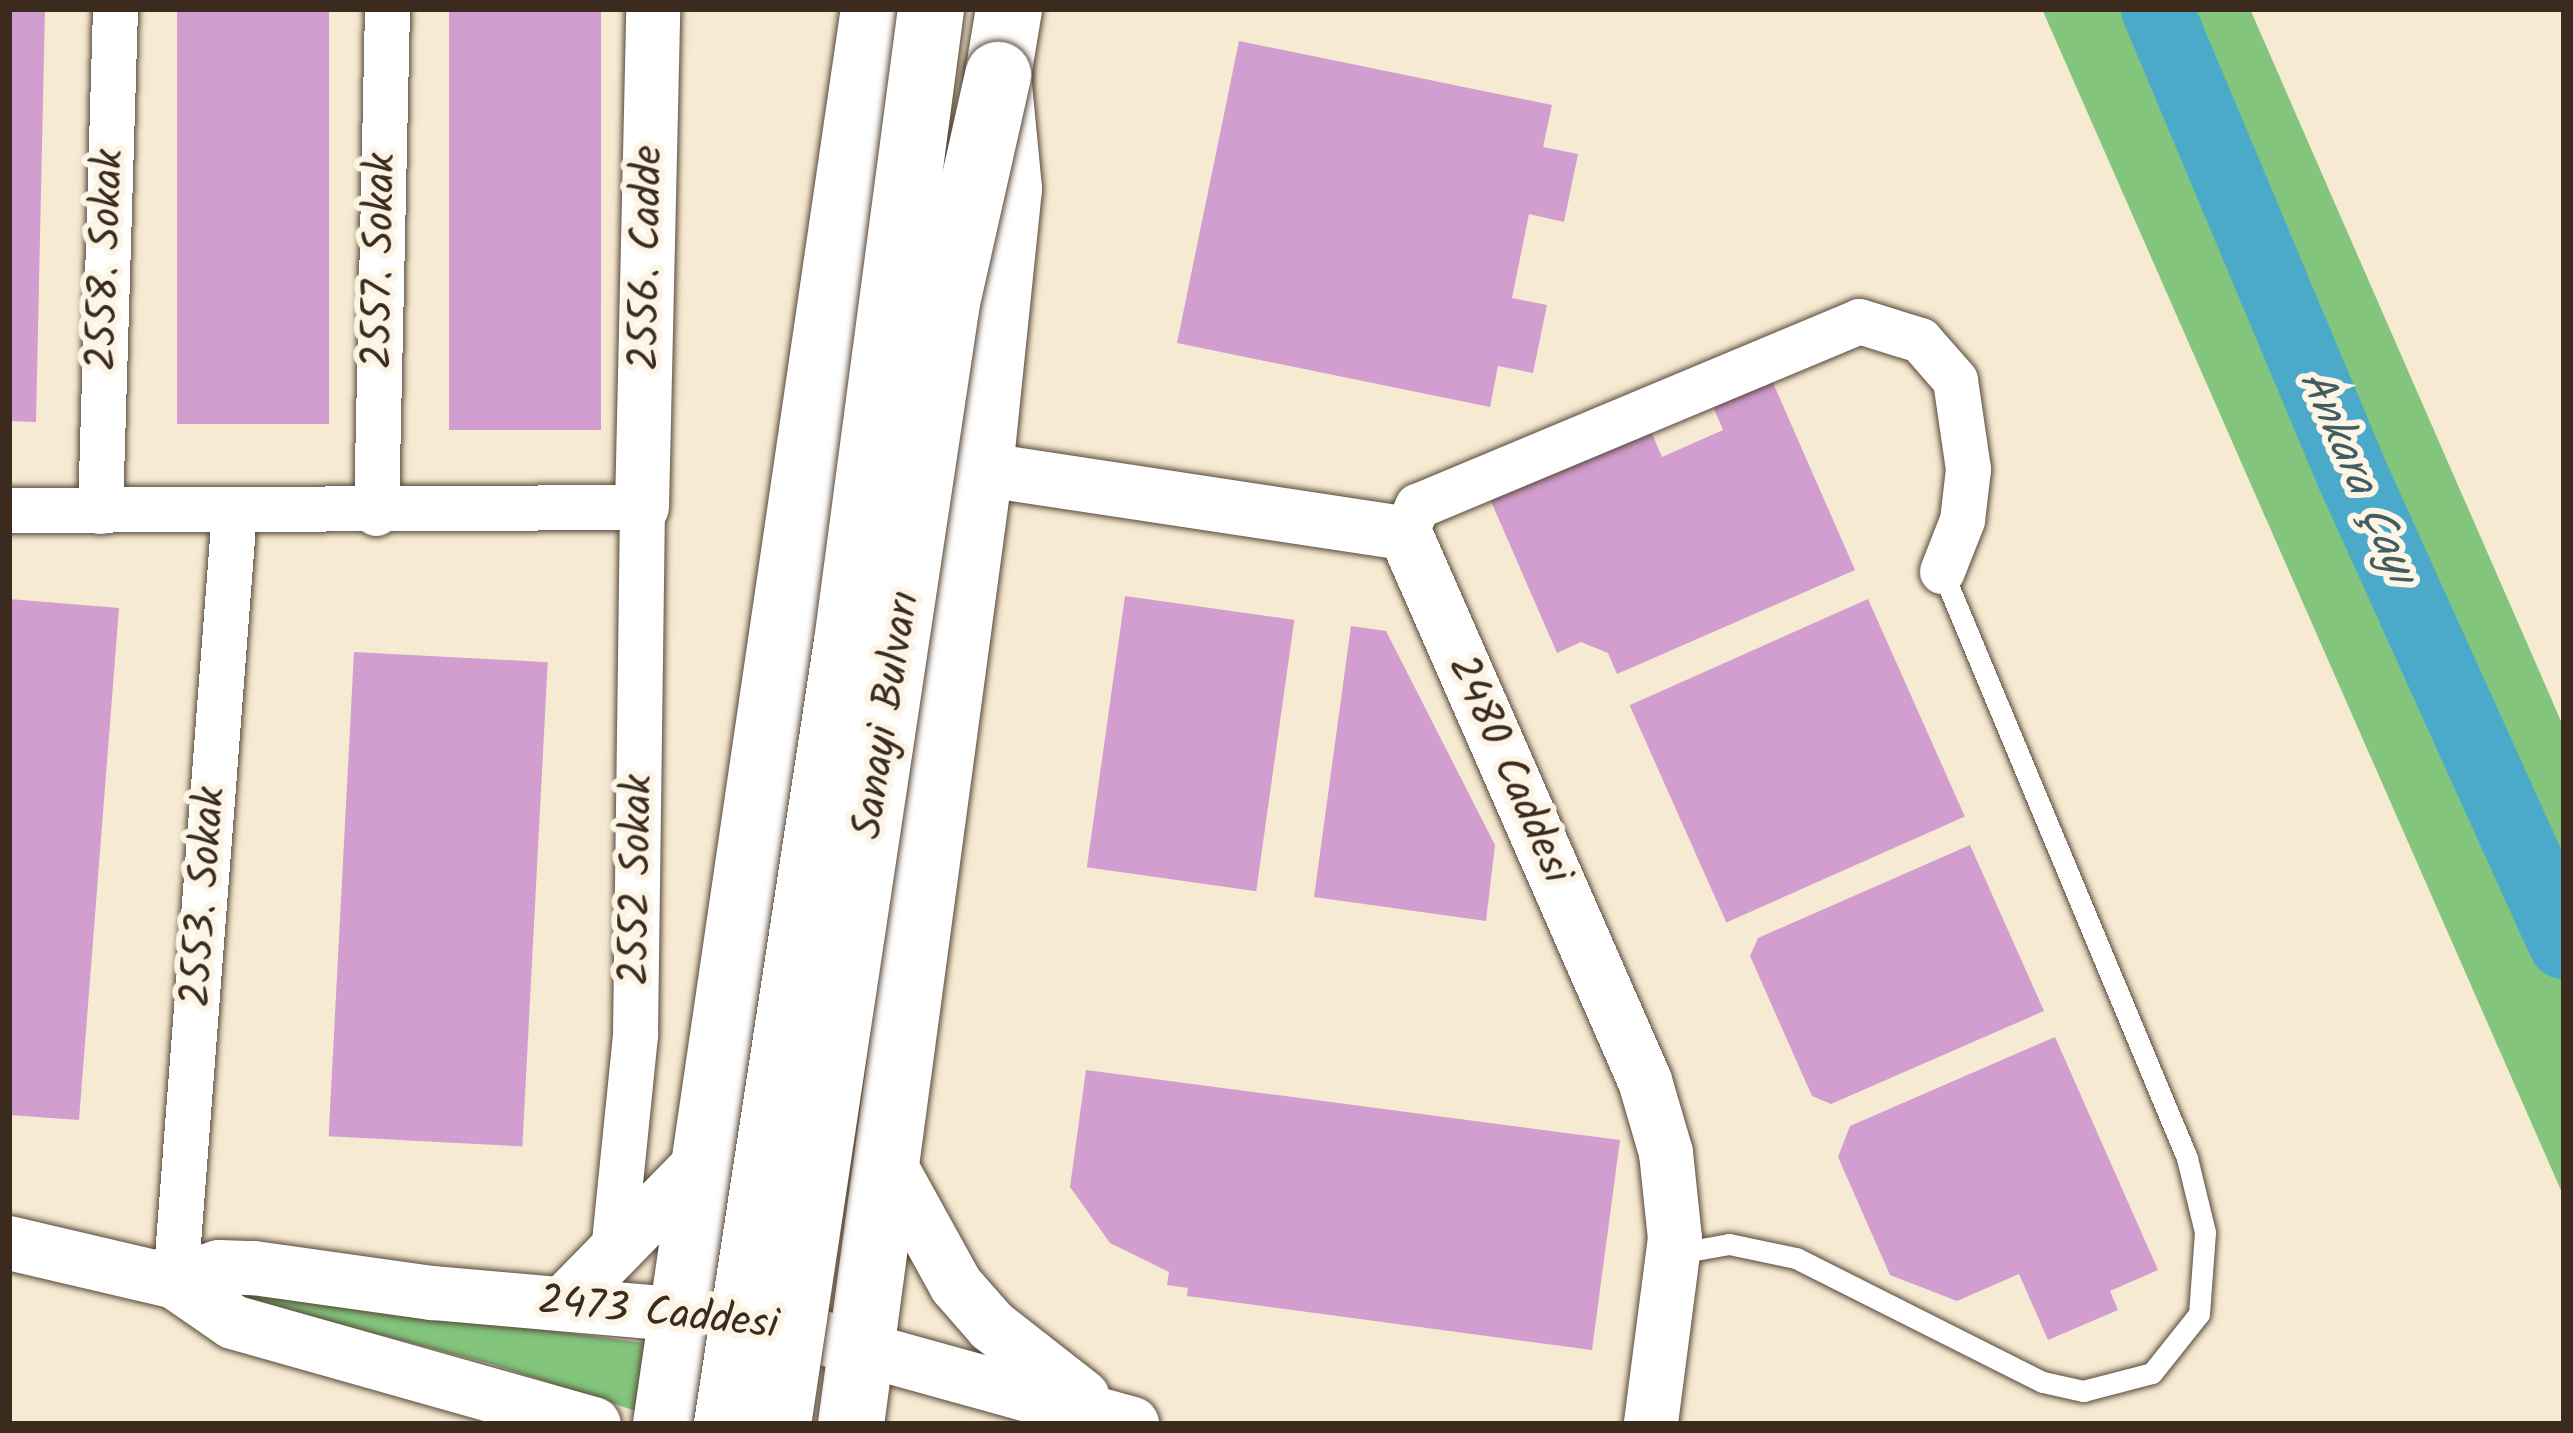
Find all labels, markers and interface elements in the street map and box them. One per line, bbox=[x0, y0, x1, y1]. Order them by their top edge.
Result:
street label: 2556. Cadde bbox=[621, 145, 675, 371]
street label: 2558. Sokak bbox=[78, 148, 136, 372]
street label: 2557. Sokak bbox=[354, 153, 408, 369]
water label: Ankara Çayı bbox=[2285, 363, 2427, 593]
street label: Sanayi Bulvarı bbox=[844, 588, 932, 842]
street label: 2480 Caddesi bbox=[1435, 648, 1581, 892]
street label: 2552 Sokak bbox=[611, 774, 665, 986]
street label: 2553. Sokak bbox=[172, 785, 238, 1009]
street label: 2473 Caddesi bbox=[535, 1276, 781, 1352]

